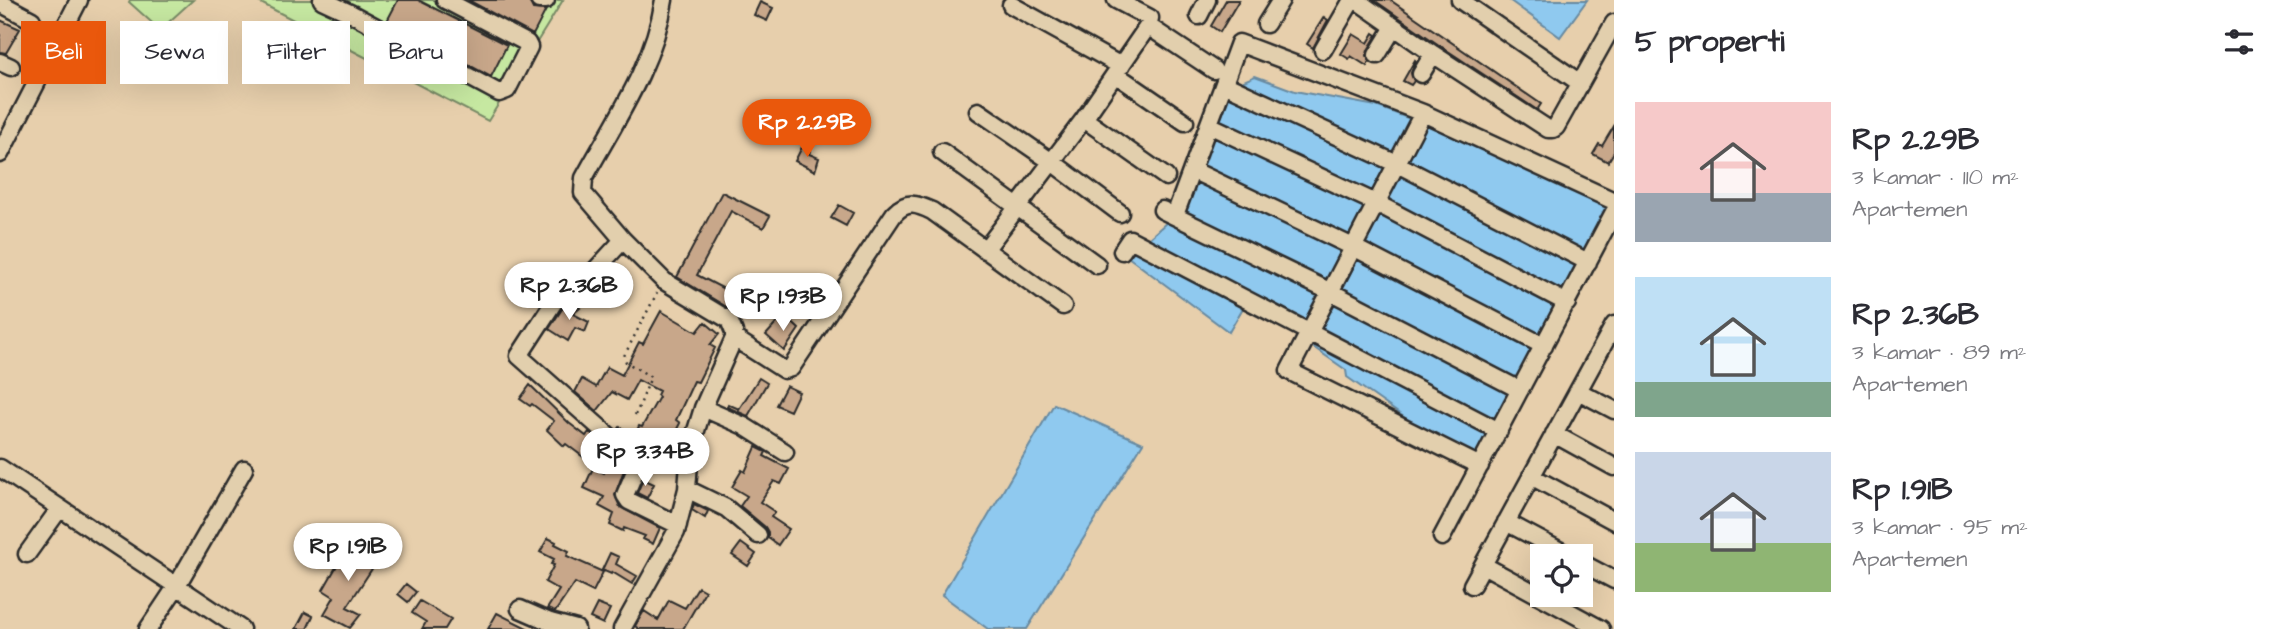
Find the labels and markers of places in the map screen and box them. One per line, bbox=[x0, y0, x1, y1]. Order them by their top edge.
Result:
pin: Rp 2.29B bbox=[735, 100, 879, 159]
pin: Rp 2.36B bbox=[497, 262, 641, 322]
pin: Rp 1.93B bbox=[711, 274, 855, 333]
pin: Rp 3.34B bbox=[573, 428, 717, 488]
pin: Rp 1.91B bbox=[276, 524, 420, 583]

